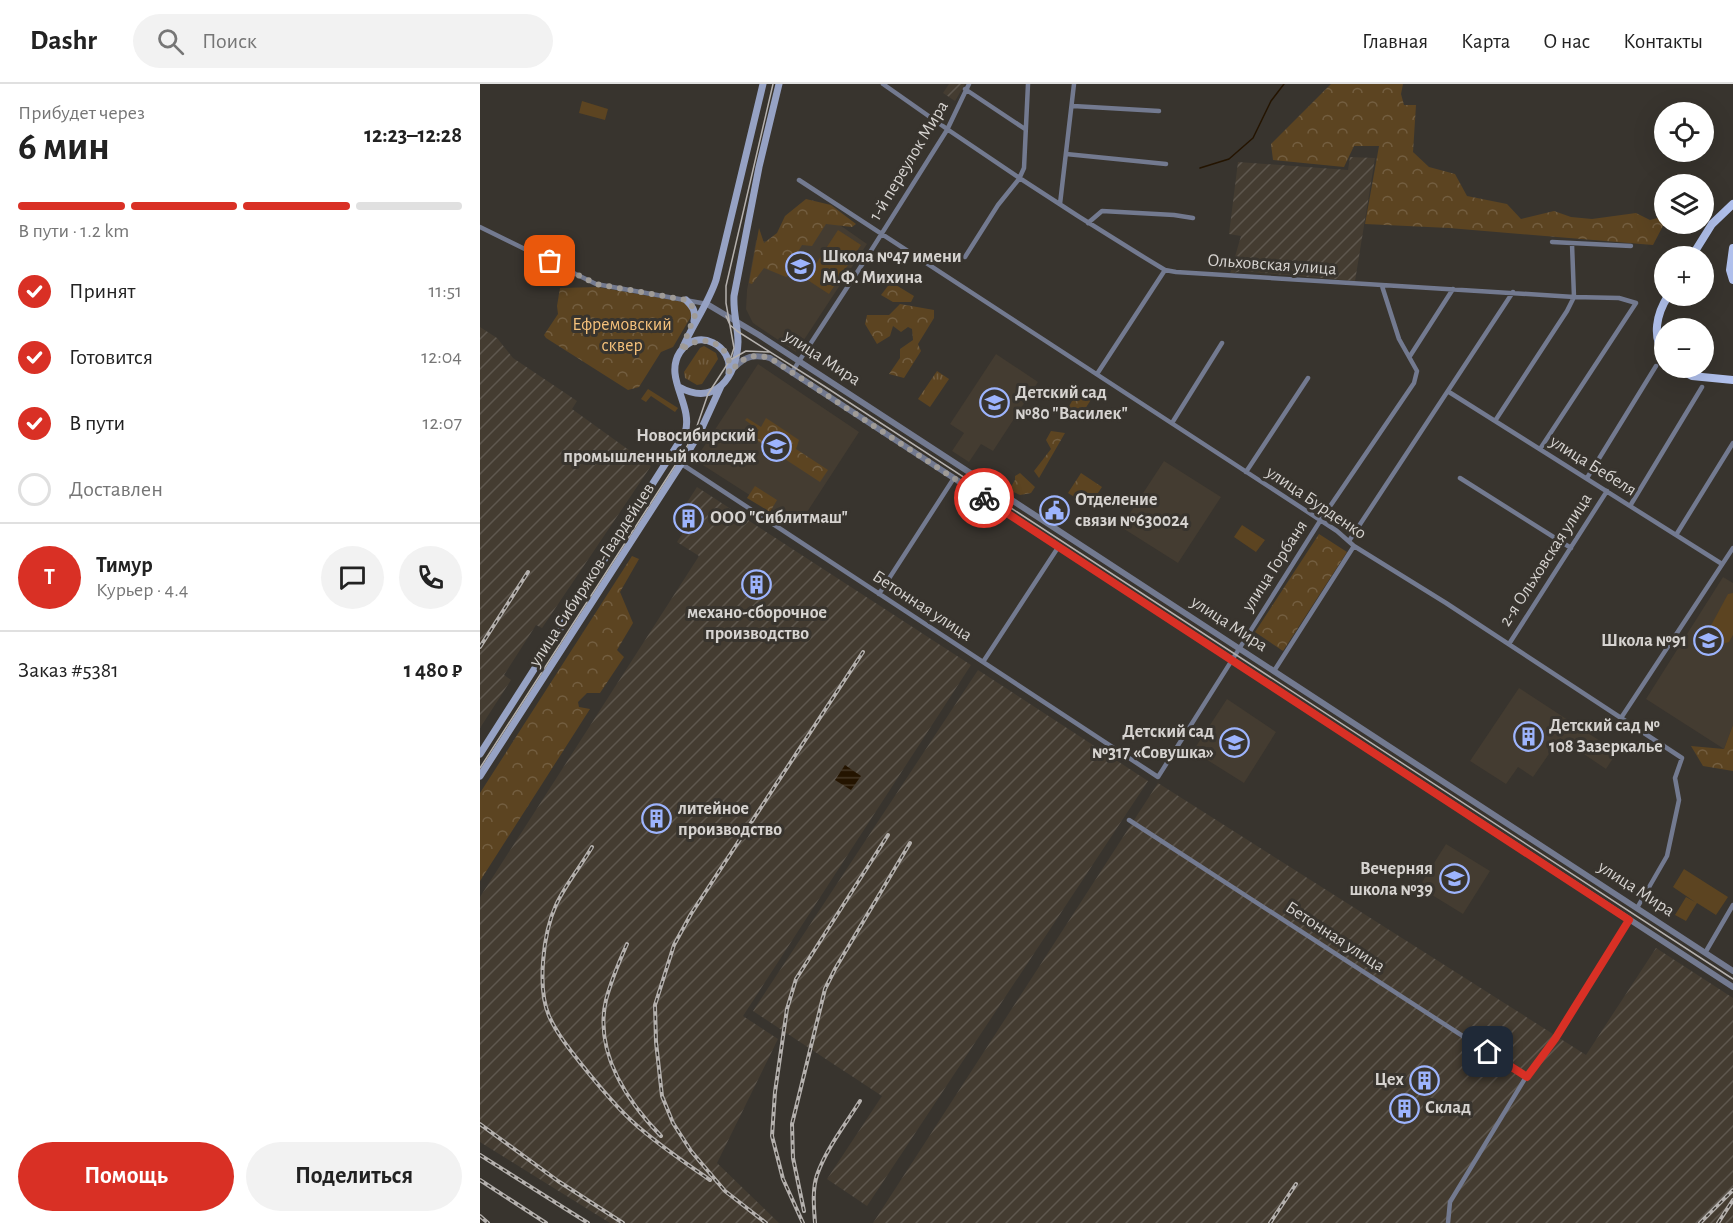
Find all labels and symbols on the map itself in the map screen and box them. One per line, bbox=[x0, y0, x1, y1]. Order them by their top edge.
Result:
street label: 1-й переулок Мира bbox=[866, 98, 952, 224]
pin bbox=[524, 235, 575, 286]
place label: Школа №47 имени М.Ф. Михина bbox=[822, 248, 962, 287]
school or university icon: Школа №47 имени М.Ф. Михина bbox=[785, 251, 817, 283]
street label: Ольховская улица bbox=[1207, 252, 1337, 278]
park label: Ефремовский сквер bbox=[572, 316, 672, 355]
street label: улица Мира bbox=[780, 326, 864, 389]
place label: Детский сад №80 "Василек" bbox=[1015, 384, 1128, 423]
school or university icon: Детский сад №80 "Василек" bbox=[978, 387, 1010, 419]
place label: Новосибирский промышленный колледж bbox=[563, 427, 756, 466]
school or university icon: Новосибирский промышленный колледж bbox=[761, 430, 793, 462]
street label: улица Бебеля bbox=[1546, 431, 1640, 500]
street label: улица Бурденко bbox=[1262, 462, 1369, 543]
courier bbox=[954, 468, 1014, 528]
street label: улица Сибиряков-Гвардейцев bbox=[525, 479, 658, 671]
street label: 2-я Ольховская улица bbox=[1496, 490, 1596, 630]
place label: Отделение связи №630024 bbox=[1075, 491, 1189, 530]
public building icon: Отделение связи №630024 bbox=[1038, 494, 1070, 526]
building icon: ООО "Сиблитмаш" bbox=[673, 502, 705, 534]
place label: ООО "Сиблитмаш" bbox=[710, 509, 848, 527]
street label: улица Горбаня bbox=[1238, 517, 1311, 616]
street label: Бетонная улица bbox=[869, 567, 975, 645]
building icon: механо-сборочное производство bbox=[741, 568, 773, 600]
street label: улица Мира bbox=[1187, 592, 1271, 655]
place label: механо-сборочное производство bbox=[687, 604, 827, 643]
school or university icon: Школа №91 bbox=[1692, 625, 1724, 657]
place label: Школа №91 bbox=[1601, 632, 1687, 650]
place label: Детский сад № 108 Зазеркалье bbox=[1549, 717, 1663, 756]
building icon: Детский сад № 108 Зазеркалье bbox=[1512, 720, 1544, 752]
place label: Детский сад №317 «Совушка» bbox=[1092, 723, 1214, 762]
school or university icon: Детский сад №317 «Совушка» bbox=[1219, 726, 1251, 758]
place label: литейное производство bbox=[678, 800, 782, 839]
building icon: литейное производство bbox=[641, 803, 673, 835]
street label: улица Мира bbox=[1594, 857, 1678, 920]
place label: Вечерняя школа №39 bbox=[1350, 860, 1433, 899]
school or university icon: Вечерняя школа №39 bbox=[1438, 863, 1470, 895]
street label: Бетонная улица bbox=[1282, 898, 1388, 976]
pin bbox=[1462, 1026, 1513, 1077]
building icon: Цех bbox=[1409, 1064, 1441, 1096]
place label: Цех bbox=[1374, 1071, 1405, 1089]
building icon: Склад bbox=[1388, 1092, 1420, 1124]
place label: Склад bbox=[1425, 1099, 1471, 1117]

